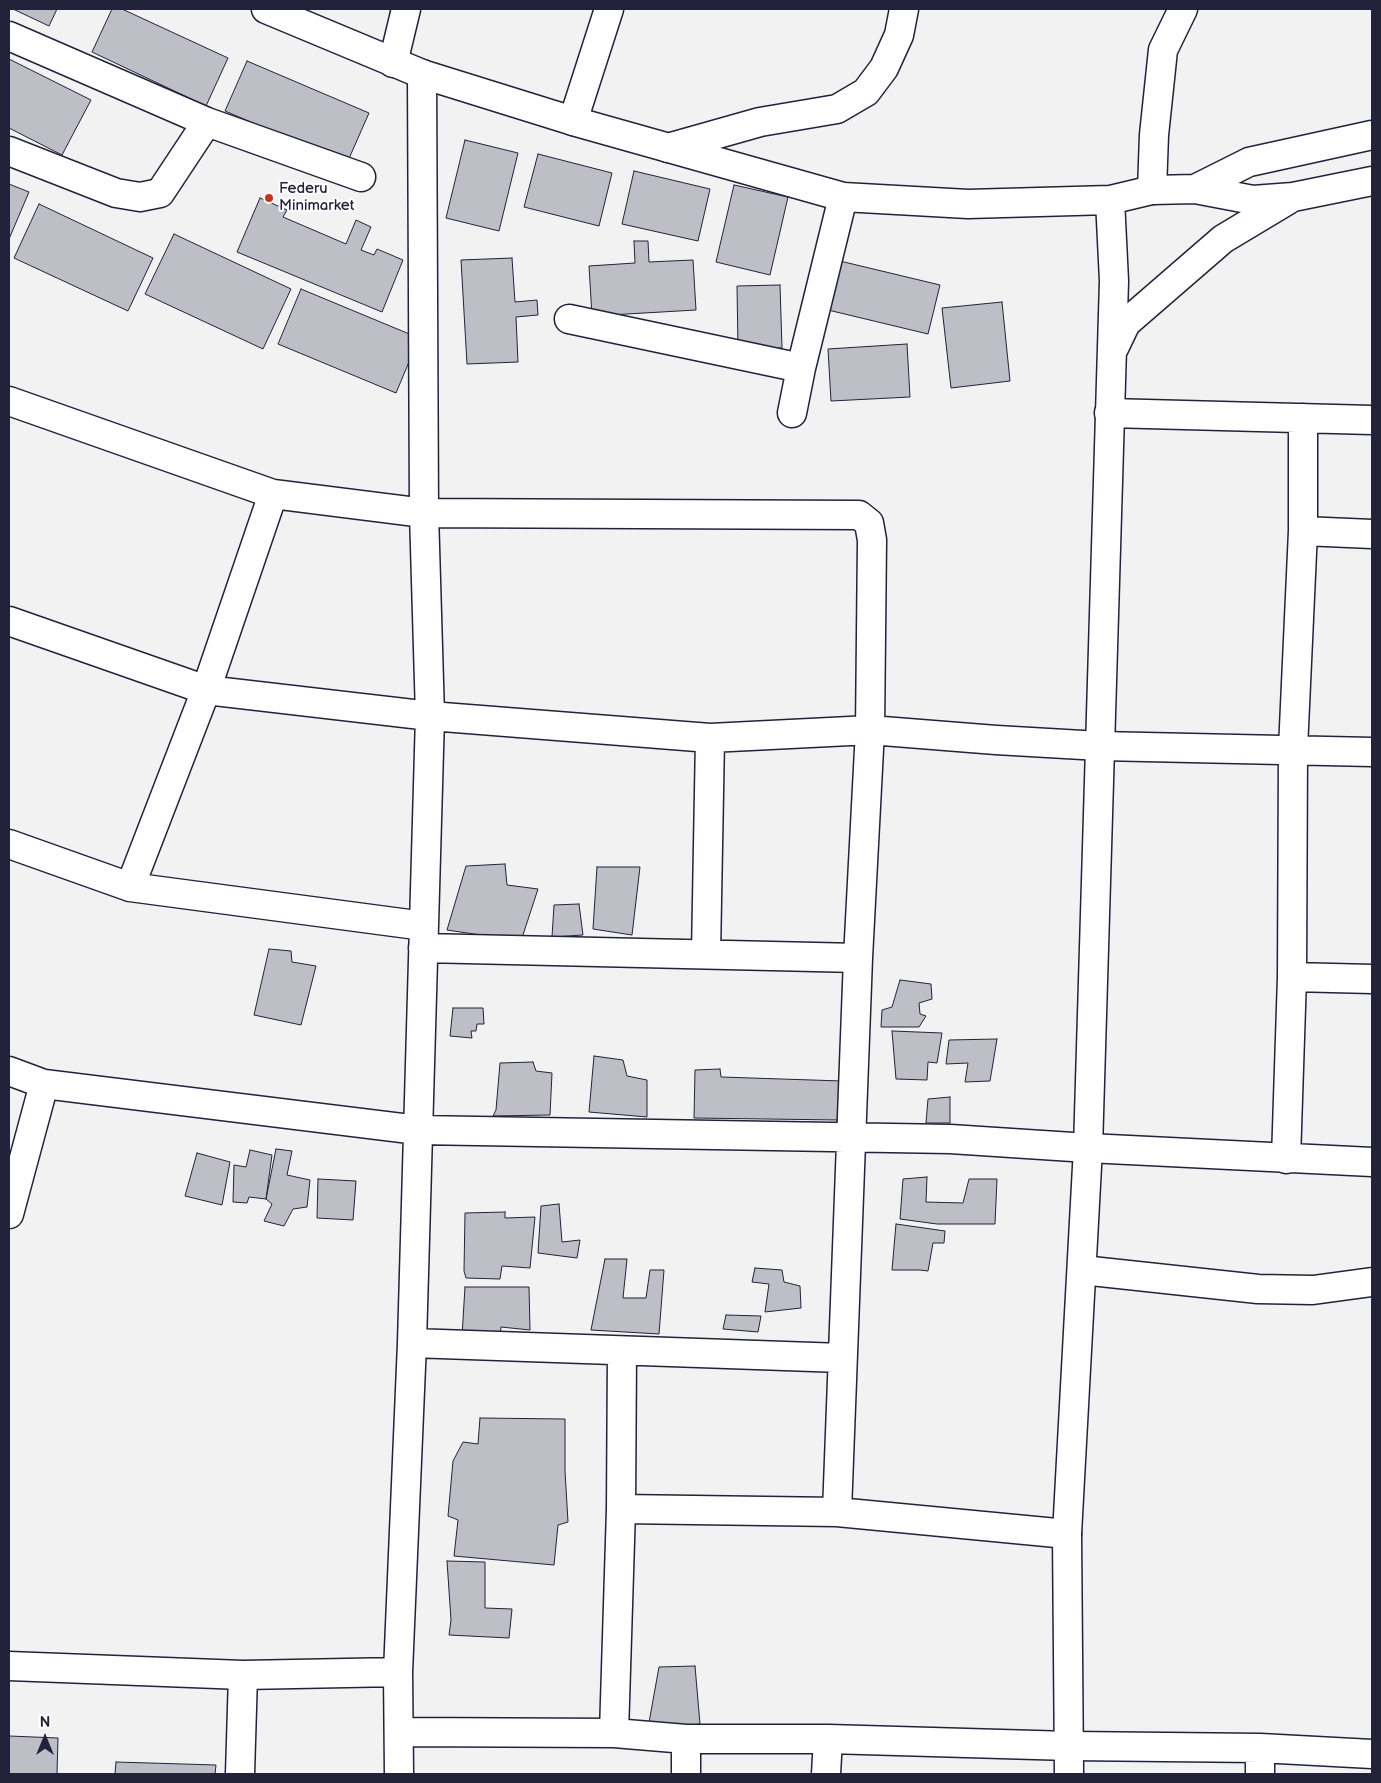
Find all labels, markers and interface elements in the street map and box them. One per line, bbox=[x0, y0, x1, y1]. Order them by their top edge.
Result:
place label: Federu Minimarket bbox=[279, 180, 354, 215]
marker: Federu Minimarket bbox=[263, 192, 275, 204]
north arrow bbox=[20, 1713, 70, 1763]
text: N bbox=[40, 1714, 50, 1731]

